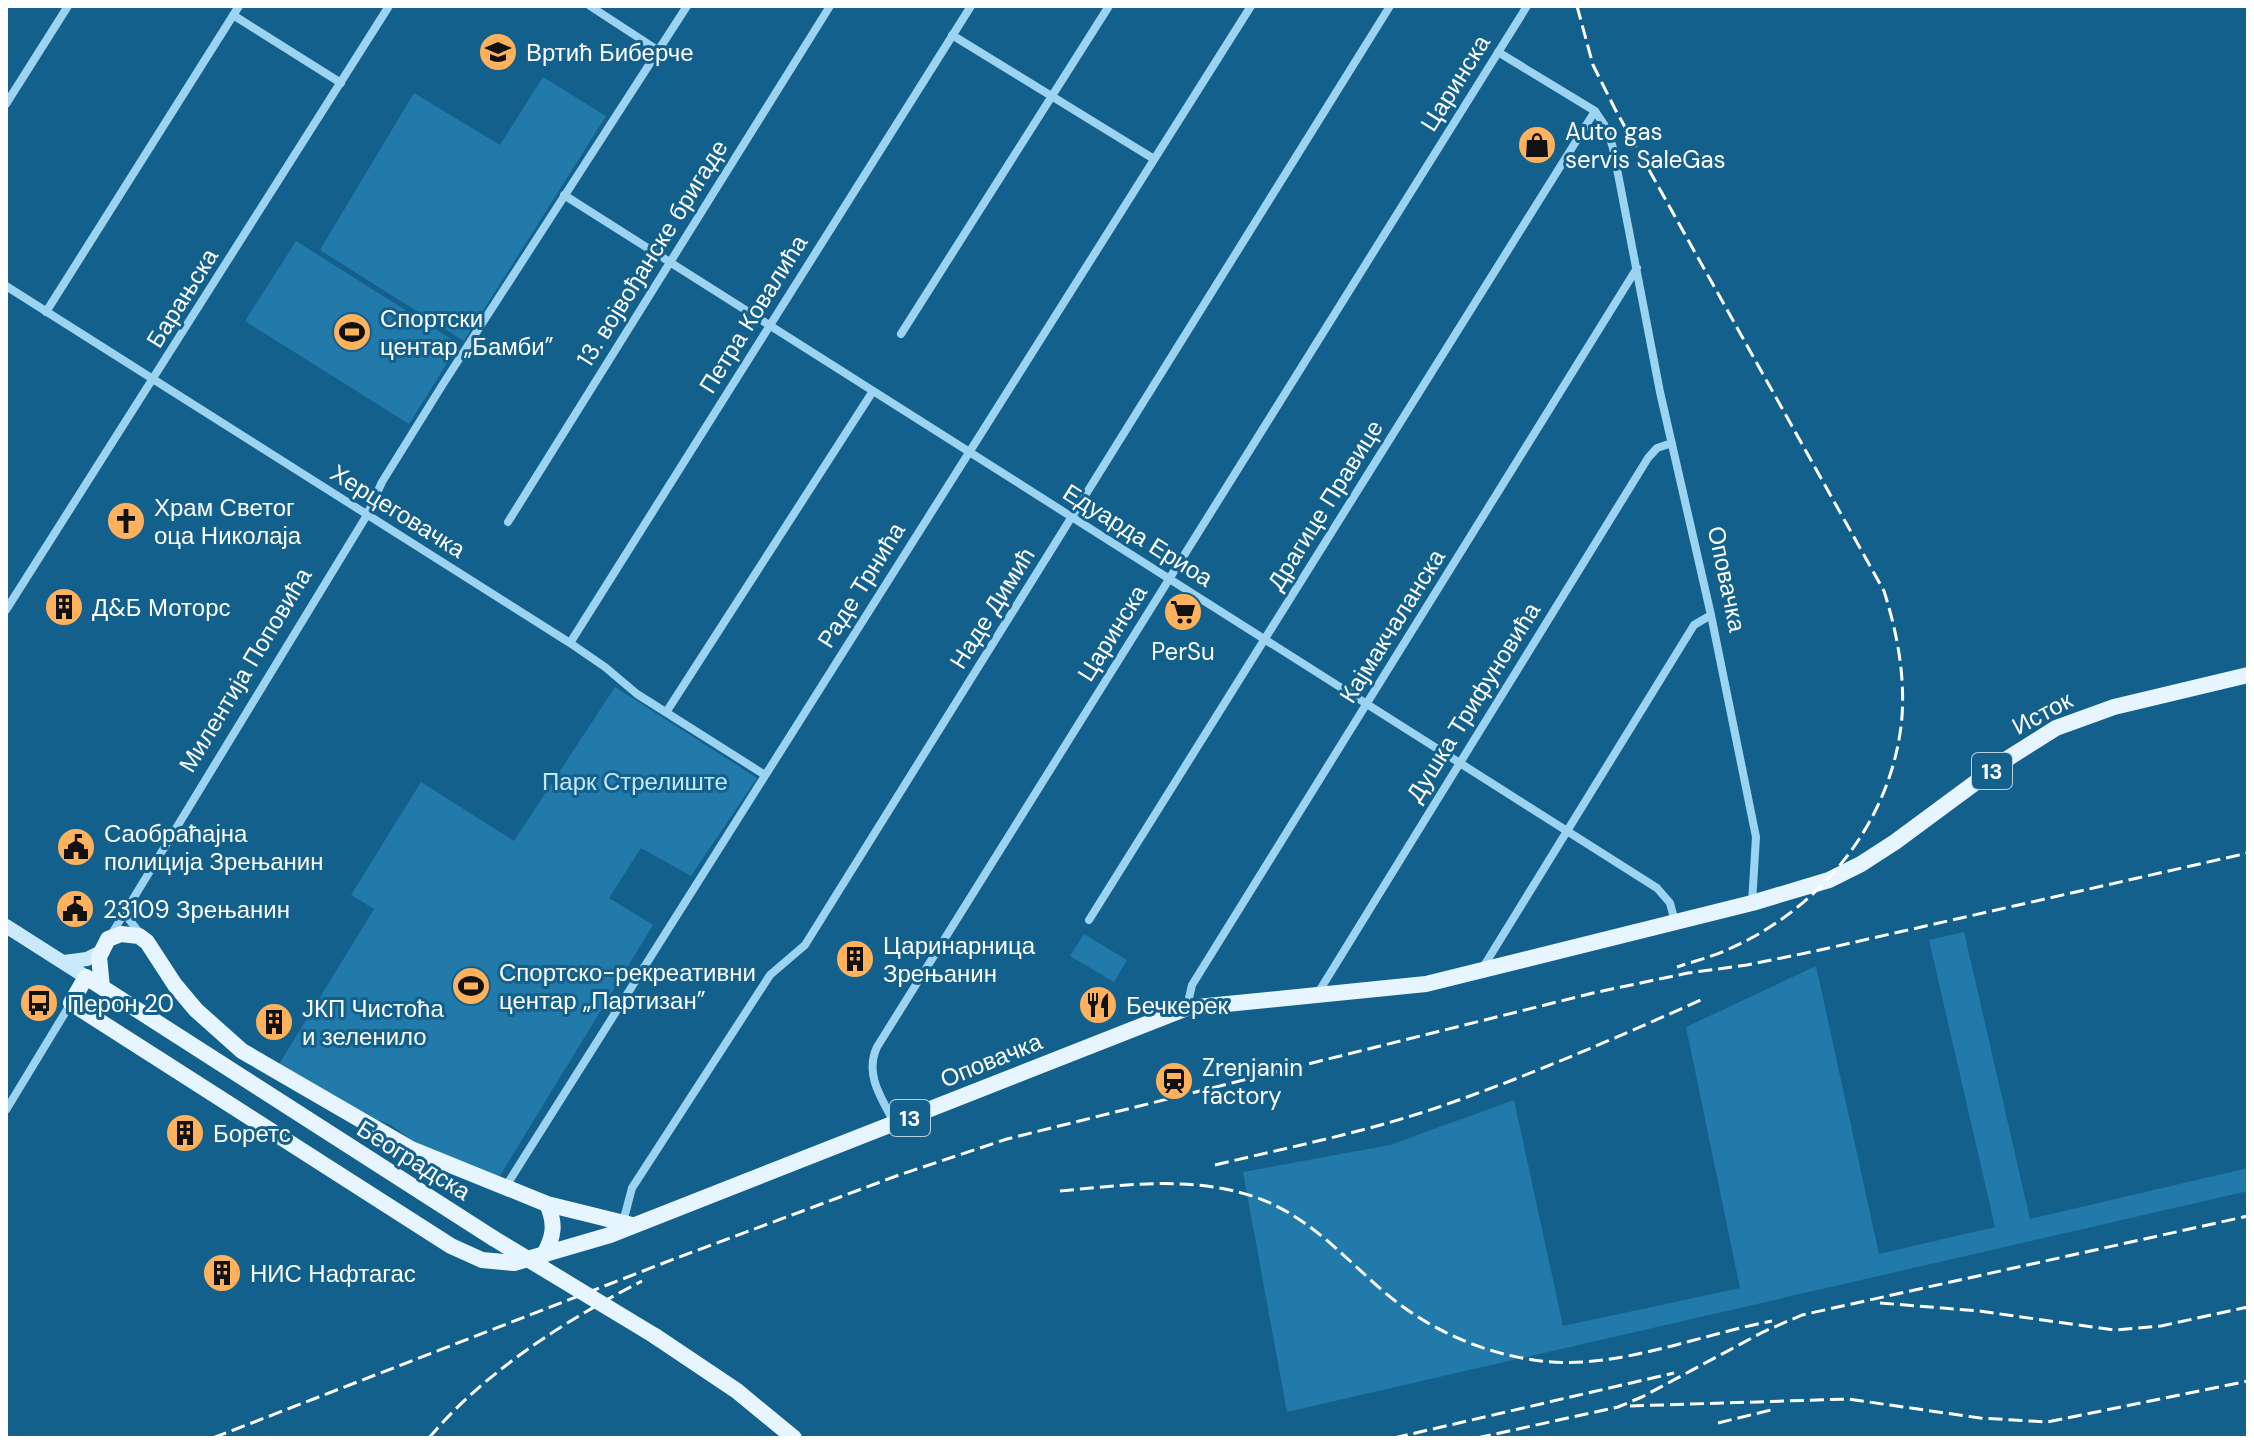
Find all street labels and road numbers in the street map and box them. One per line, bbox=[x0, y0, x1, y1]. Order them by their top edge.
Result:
street label: Царинска bbox=[1413, 28, 1497, 137]
street label: 13. војвођанске бригаде bbox=[570, 134, 734, 372]
street label: Петра Ковалића bbox=[692, 228, 814, 399]
street label: Барањска bbox=[139, 242, 225, 354]
street label: Драгице Правице bbox=[1260, 414, 1390, 596]
street label: Херцеговачка bbox=[325, 457, 472, 565]
street label: Едуарда Ериоа bbox=[1057, 477, 1219, 594]
street label: Раде Трнића bbox=[810, 516, 912, 654]
street label: Оповачка bbox=[1701, 523, 1753, 635]
street label: Наде Димић bbox=[942, 542, 1042, 674]
street label: Кајмакчаланска bbox=[1332, 543, 1452, 709]
street label: Милентија Поповића bbox=[172, 561, 319, 778]
street label: Царинска bbox=[1070, 578, 1154, 687]
street label: Душка Трифуновића bbox=[1399, 596, 1547, 808]
street label: Исток bbox=[2007, 684, 2078, 742]
road number: 13 bbox=[1972, 753, 2012, 789]
street label: Оповачка bbox=[935, 1025, 1047, 1094]
road number: 13 bbox=[890, 1100, 930, 1136]
street label: Београдска bbox=[351, 1113, 477, 1207]

